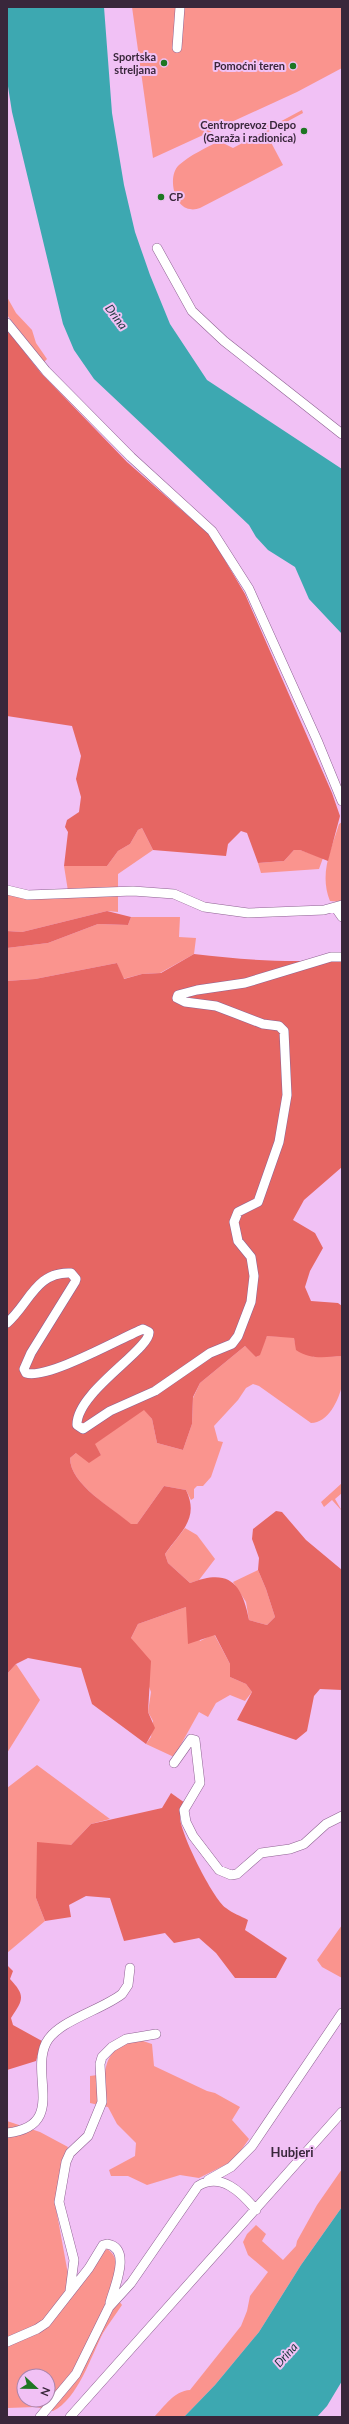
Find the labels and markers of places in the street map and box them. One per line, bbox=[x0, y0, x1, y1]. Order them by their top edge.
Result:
place label: Sportska streljana bbox=[113, 50, 156, 76]
marker: Sportska streljana bbox=[159, 58, 169, 68]
place label: Pomoćni teren bbox=[214, 59, 285, 72]
marker: Pomoćni teren bbox=[288, 61, 298, 71]
place label: Centroprevoz Depo (Garaža i radionica) bbox=[200, 118, 296, 144]
marker: Centroprevoz Depo (Garaža i radionica) bbox=[299, 126, 309, 136]
place label: CP bbox=[169, 190, 183, 203]
marker: CP bbox=[156, 192, 166, 202]

